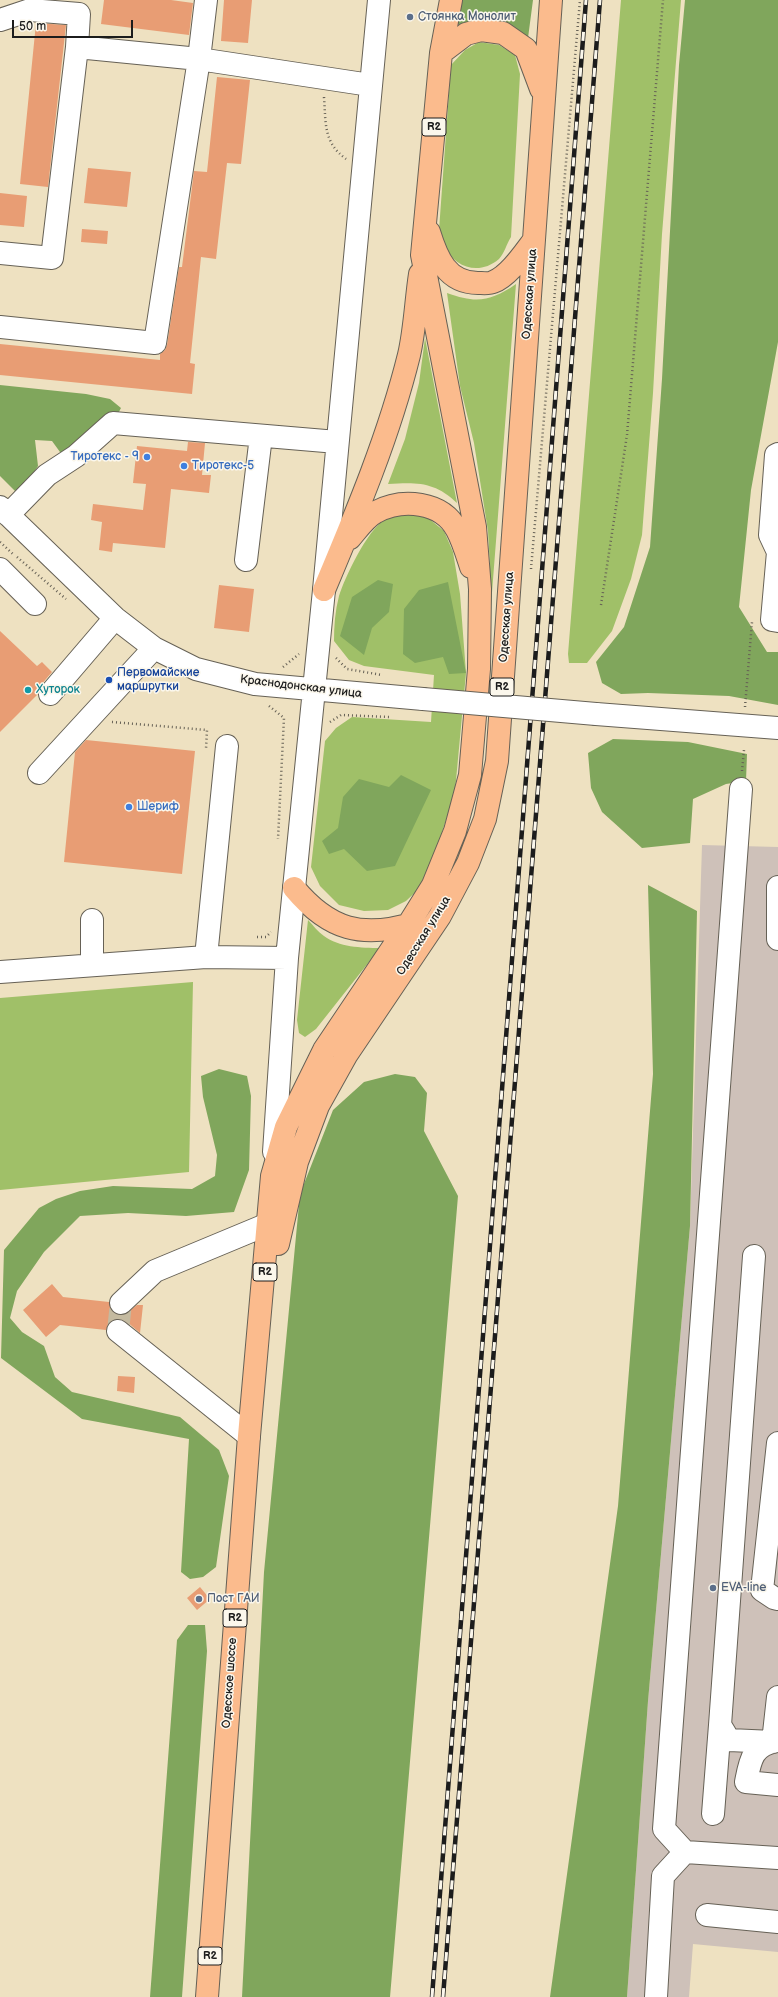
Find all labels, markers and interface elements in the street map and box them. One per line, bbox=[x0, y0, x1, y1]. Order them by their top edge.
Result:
place label: Стоянка Монолит bbox=[418, 10, 516, 24]
scale bar bbox=[14, 12, 135, 38]
marker: Стоянка Монолит bbox=[405, 12, 415, 22]
text: 50 m bbox=[19, 19, 46, 34]
road number: R2 bbox=[422, 118, 446, 136]
street label: Одесская улица bbox=[520, 248, 540, 340]
place label: Тиротекс - 9 bbox=[70, 450, 139, 464]
marker: Тиротекс - 9 bbox=[142, 452, 152, 462]
place label: Тиротекс-5 bbox=[192, 459, 254, 473]
marker: Тиротекс-5 bbox=[179, 461, 189, 471]
street label: Одесская улица bbox=[497, 571, 517, 663]
place label: Первомайские маршрутки bbox=[117, 666, 199, 694]
street label: Краснодонская улица bbox=[239, 672, 363, 702]
marker: Первомайские маршрутки bbox=[104, 675, 114, 685]
road number: R2 bbox=[490, 678, 514, 696]
place label: Хуторок bbox=[36, 683, 80, 697]
marker: Хуторок bbox=[23, 685, 33, 695]
place label: Шериф bbox=[137, 800, 179, 814]
marker: Шериф bbox=[124, 802, 134, 812]
street label: Одесская улица bbox=[394, 894, 454, 978]
road number: R2 bbox=[253, 1263, 277, 1281]
place label: EVA-line bbox=[721, 1581, 766, 1595]
marker: EVA-line bbox=[708, 1583, 718, 1593]
place label: Пост ГАИ bbox=[207, 1592, 260, 1606]
marker: Пост ГАИ bbox=[194, 1594, 204, 1604]
road number: R2 bbox=[223, 1609, 247, 1627]
street label: Одесское шоссе bbox=[220, 1637, 240, 1729]
road number: R2 bbox=[198, 1947, 222, 1965]

